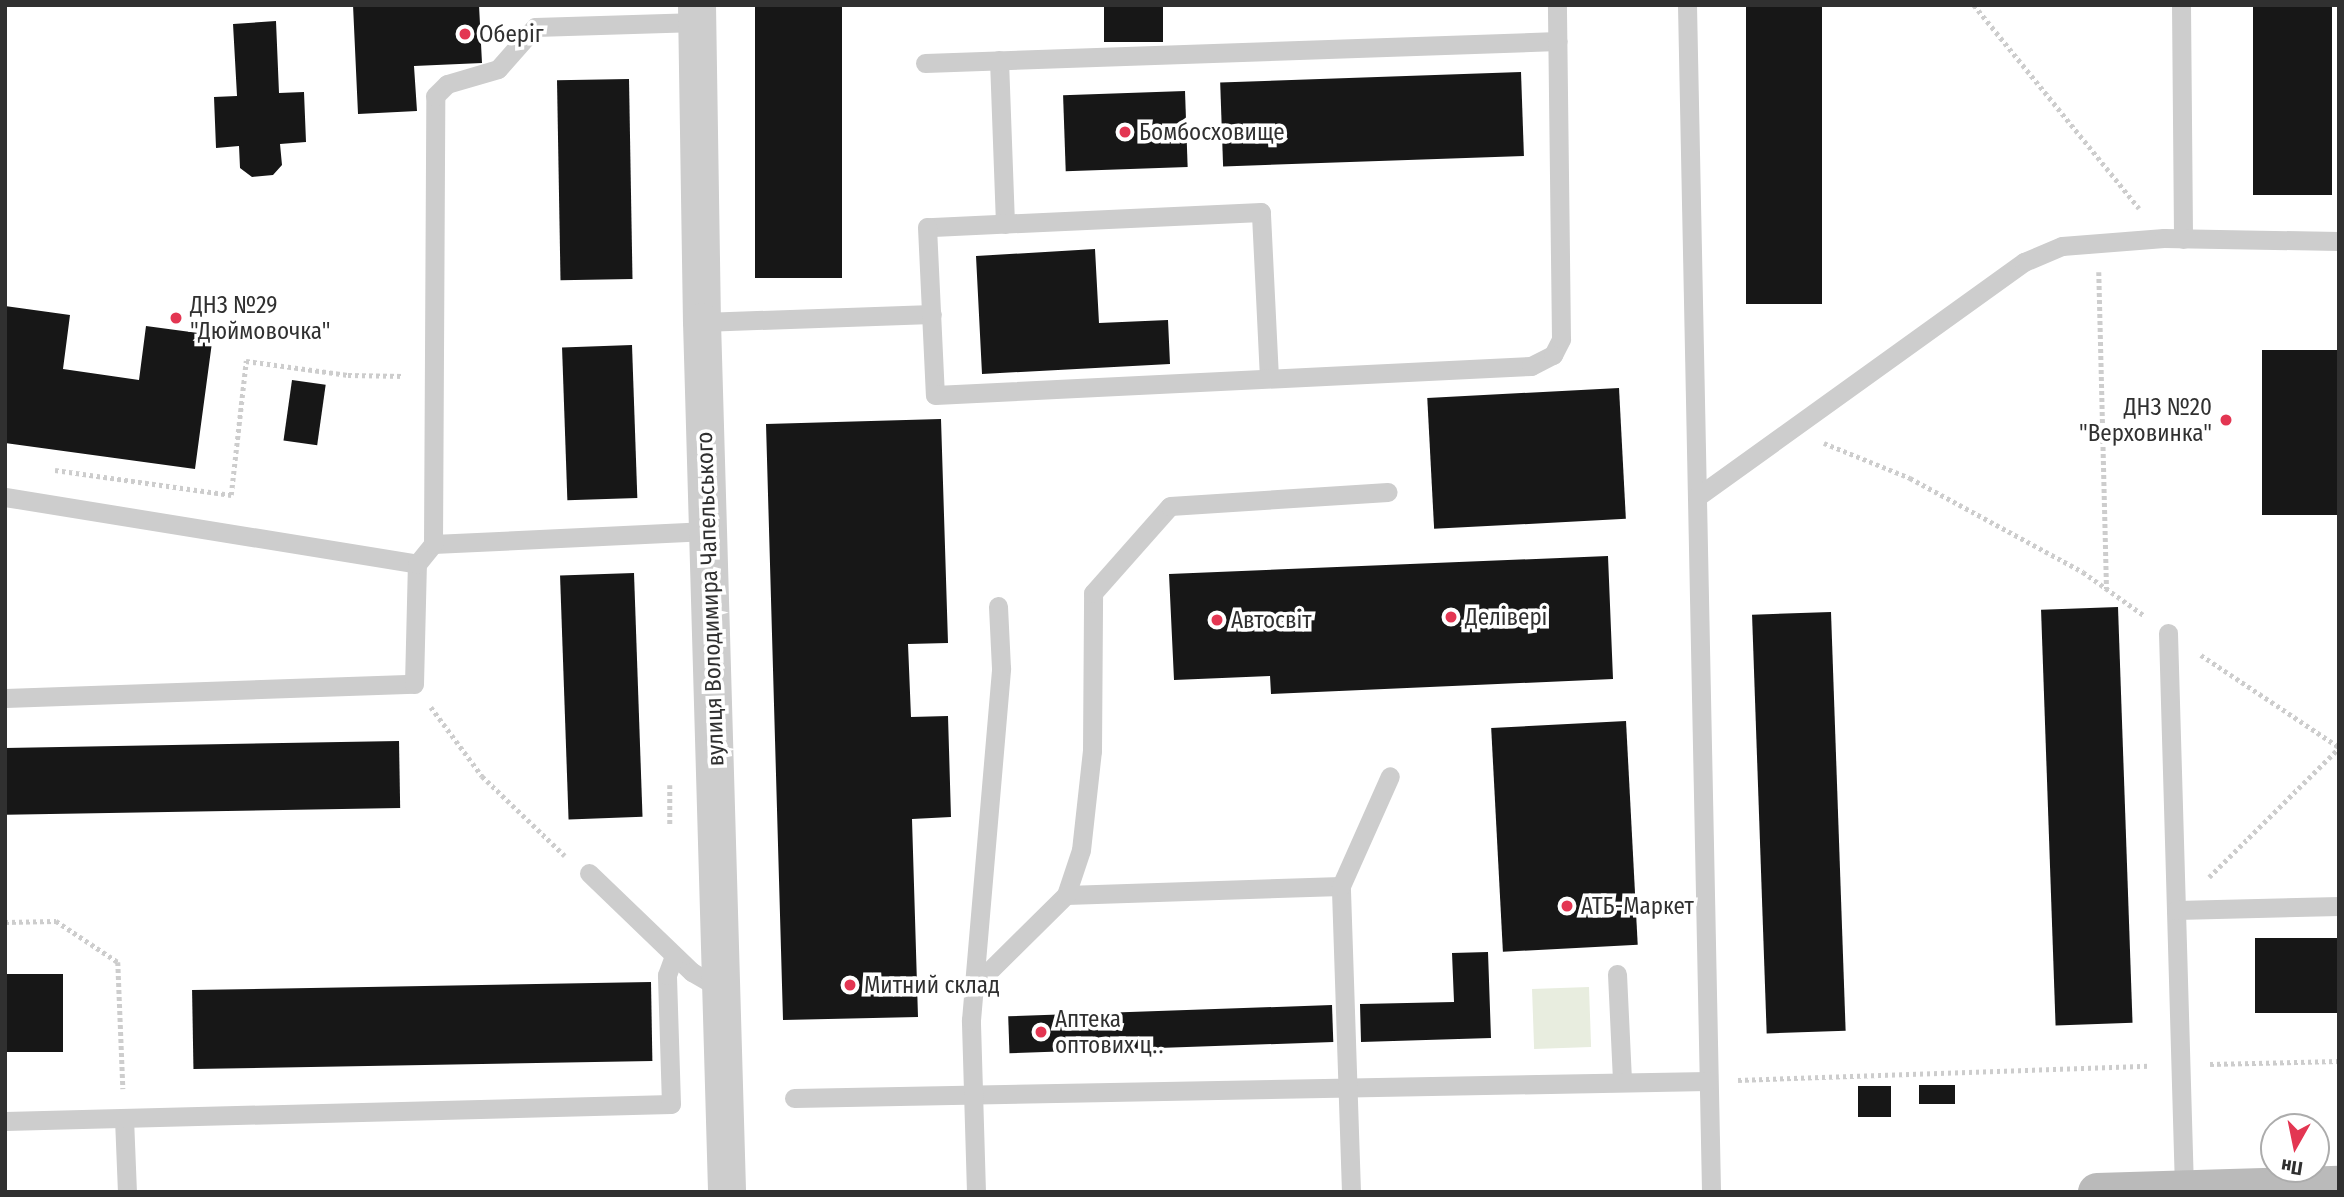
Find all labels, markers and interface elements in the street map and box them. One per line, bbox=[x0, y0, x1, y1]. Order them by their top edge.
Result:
place label: Оберіг bbox=[479, 20, 544, 48]
marker: Оберіг bbox=[457, 26, 473, 42]
place label: Бомбосховище bbox=[1139, 118, 1285, 146]
marker: Бомбосховище bbox=[1117, 124, 1133, 140]
place label: ДНЗ №29 "Дюймовочка" bbox=[190, 291, 331, 345]
marker: ДНЗ №29 "Дюймовочка" bbox=[168, 310, 184, 326]
place label: ДНЗ №20 "Верховинка" bbox=[2079, 393, 2212, 447]
marker: ДНЗ №20 "Верховинка" bbox=[2218, 412, 2234, 428]
street label: вулиця Володимира Чапельського bbox=[690, 431, 730, 767]
place label: Делівері bbox=[1465, 603, 1547, 631]
place label: Автосвіт bbox=[1231, 606, 1312, 634]
marker: Делівері bbox=[1443, 609, 1459, 625]
marker: Автосвіт bbox=[1209, 612, 1225, 628]
place label: АТБ-Маркет bbox=[1581, 892, 1694, 920]
marker: АТБ-Маркет bbox=[1559, 898, 1575, 914]
place label: Митний склад bbox=[864, 971, 1000, 999]
marker: Митний склад bbox=[842, 977, 858, 993]
place label: Аптека оптових ц‥ bbox=[1055, 1005, 1164, 1059]
marker: Аптека оптових ц‥ bbox=[1033, 1024, 1049, 1040]
north arrow bbox=[2260, 1113, 2330, 1183]
text: Пн bbox=[2280, 1154, 2304, 1180]

